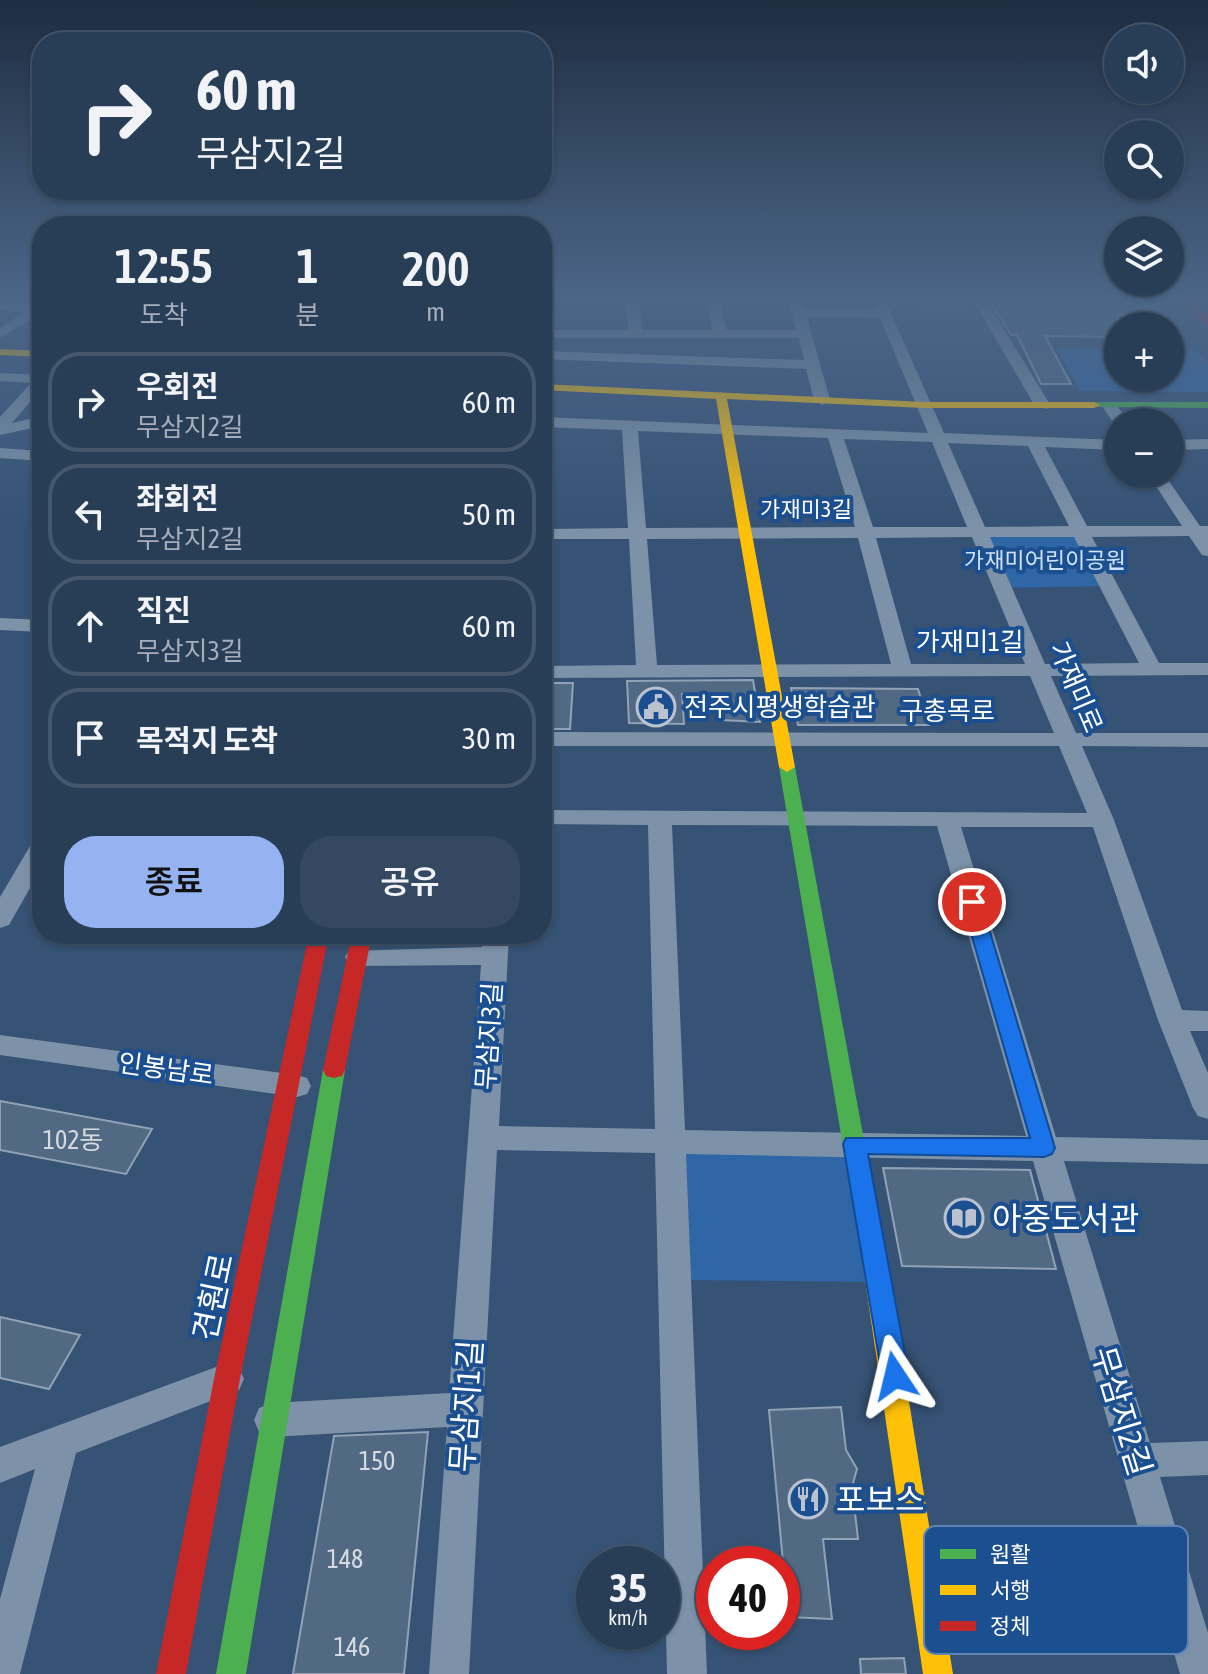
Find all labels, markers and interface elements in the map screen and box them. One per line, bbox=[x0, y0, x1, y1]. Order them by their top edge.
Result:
map controls bbox=[1104, 24, 1184, 488]
button: sound bbox=[1104, 24, 1184, 104]
text: 60 m bbox=[196, 58, 297, 122]
icon: right bbox=[64, 64, 168, 168]
button: search bbox=[1104, 120, 1184, 200]
text: 무삼지2길 bbox=[196, 132, 345, 174]
button: layers bbox=[1104, 216, 1184, 296]
text: 12:55 bbox=[114, 238, 213, 293]
text: 1 bbox=[296, 238, 319, 293]
text: 200 bbox=[402, 241, 470, 296]
text: m bbox=[426, 297, 445, 327]
text: 도착 bbox=[140, 300, 188, 330]
text: 분 bbox=[296, 300, 320, 330]
button: + bbox=[1104, 312, 1184, 392]
text: 우회전 bbox=[136, 369, 219, 403]
icon: right bbox=[68, 380, 112, 424]
text: 60 m bbox=[462, 385, 516, 419]
button: − bbox=[1104, 408, 1184, 488]
text: 무삼지2길 bbox=[136, 412, 244, 442]
text: 좌회전 bbox=[136, 481, 219, 515]
icon: left bbox=[68, 492, 112, 536]
street label: 가재미3길 bbox=[760, 496, 852, 522]
text: 50 m bbox=[462, 497, 516, 531]
text: 무삼지2길 bbox=[136, 524, 244, 554]
park label: 가재미어린이공원 bbox=[964, 547, 1126, 573]
text: 직진 bbox=[136, 593, 191, 627]
icon: ahead bbox=[68, 604, 112, 648]
text: 60 m bbox=[462, 609, 516, 643]
street label: 가재미1길 bbox=[916, 627, 1024, 657]
text: 무삼지3길 bbox=[136, 636, 244, 666]
street label: 가재미로 bbox=[1043, 637, 1109, 737]
public building icon: 전주시평생학습관 bbox=[635, 686, 677, 728]
place label: 전주시평생학습관 bbox=[684, 692, 875, 722]
street label: 구총목로 bbox=[899, 696, 995, 726]
icon: arrive bbox=[68, 716, 112, 760]
text: 30 m bbox=[462, 721, 516, 755]
text: 목적지 도착 bbox=[136, 723, 278, 757]
button: 종료 bbox=[64, 836, 284, 928]
button: 공유 bbox=[300, 836, 520, 928]
pin bbox=[938, 868, 1006, 936]
icon: arrive bbox=[950, 880, 994, 924]
street label: 무삼지3길 bbox=[470, 981, 508, 1091]
street label: 인봉남로 bbox=[117, 1047, 215, 1091]
house number: 102동 bbox=[43, 1125, 103, 1155]
library icon: 아중도서관 bbox=[943, 1197, 985, 1239]
place label: 아중도서관 bbox=[992, 1200, 1139, 1237]
street label: 견훤로 bbox=[186, 1250, 240, 1344]
position arrow bbox=[853, 1334, 937, 1418]
street label: 무삼지1길 bbox=[443, 1338, 489, 1474]
street label: 무삼지2길 bbox=[1085, 1342, 1159, 1480]
house number: 150 bbox=[359, 1446, 395, 1476]
restaurant icon: 포보스 bbox=[787, 1478, 829, 1520]
place label: 포보스 bbox=[836, 1481, 924, 1518]
legend bbox=[924, 1526, 1188, 1654]
text: 원활 bbox=[990, 1541, 1030, 1567]
house number: 148 bbox=[327, 1544, 363, 1574]
speed limit sign: 40 bbox=[696, 1546, 800, 1650]
text: 35 bbox=[609, 1565, 647, 1610]
text: 서행 bbox=[990, 1577, 1030, 1603]
text: km/h bbox=[608, 1606, 648, 1629]
text: 정체 bbox=[990, 1613, 1030, 1639]
house number: 146 bbox=[334, 1632, 370, 1662]

